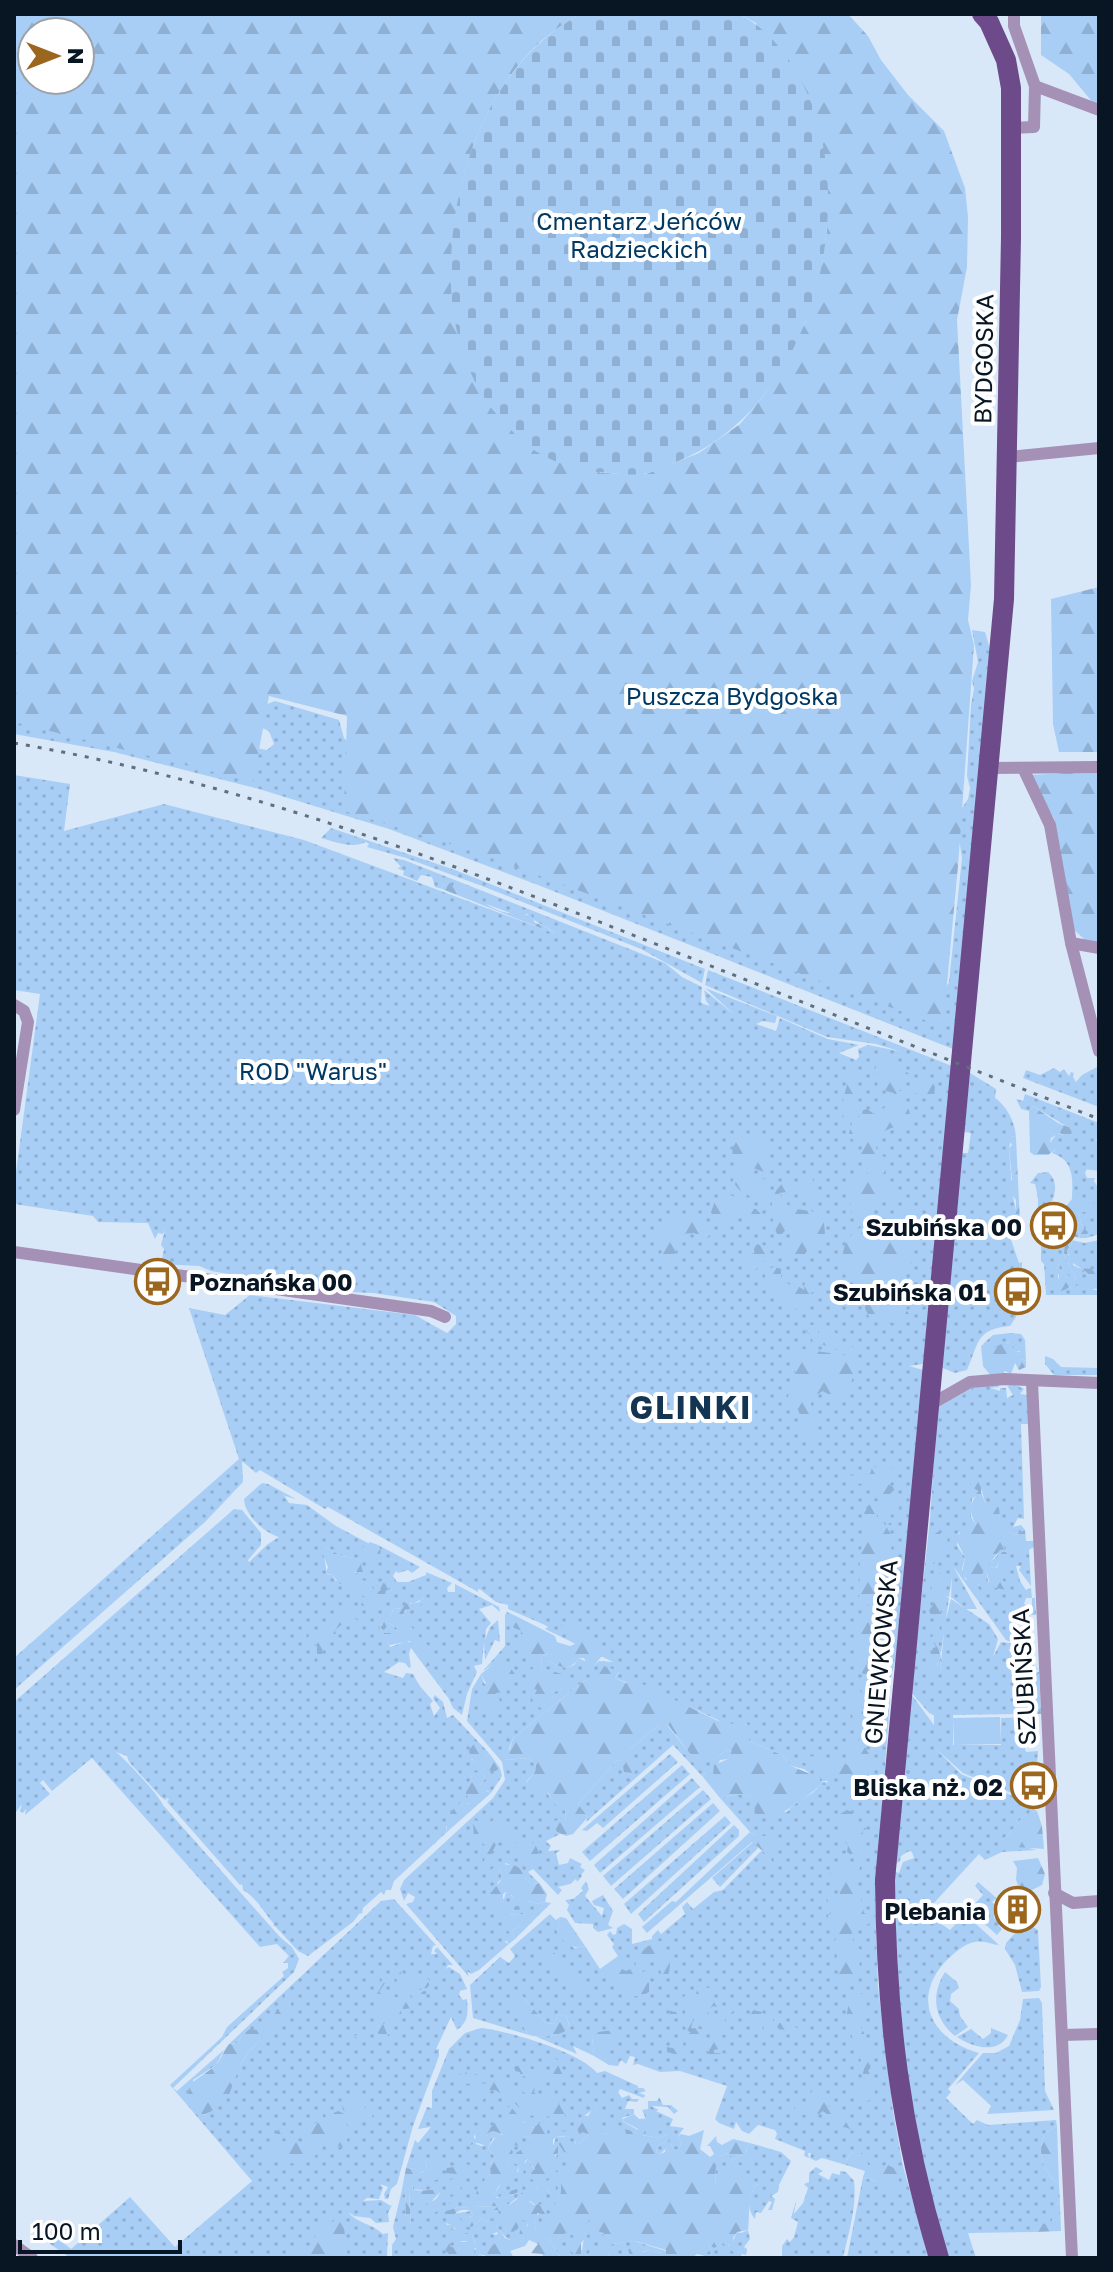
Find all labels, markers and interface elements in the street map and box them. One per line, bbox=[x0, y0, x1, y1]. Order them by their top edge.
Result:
north arrow bbox=[16, 16, 96, 96]
text: N bbox=[63, 48, 90, 64]
park label: Cmentarz Jeńców Radzieckich bbox=[536, 206, 742, 263]
street label: BYDGOSKA bbox=[967, 294, 999, 424]
park label: Puszcza Bydgoska bbox=[626, 681, 838, 710]
park label: ROD "Warus" bbox=[239, 1056, 387, 1085]
bus stop icon: Szubińska 00 bbox=[1029, 1202, 1077, 1250]
place label: Szubińska 00 bbox=[865, 1212, 1022, 1241]
bus stop icon: Poznańska 00 bbox=[134, 1257, 182, 1305]
place label: Poznańska 00 bbox=[189, 1267, 353, 1296]
bus stop icon: Szubińska 01 bbox=[993, 1267, 1041, 1315]
place label: Szubińska 01 bbox=[833, 1277, 986, 1306]
district label: GLINKI bbox=[629, 1388, 753, 1426]
street label: GNIEWKOWSKA bbox=[857, 1558, 903, 1746]
street label: SZUBIŃSKA bbox=[1005, 1608, 1041, 1746]
bus stop icon: Bliska nż. 02 bbox=[1010, 1762, 1058, 1810]
place label: Bliska nż. 02 bbox=[853, 1772, 1003, 1801]
building icon: Plebania bbox=[993, 1886, 1041, 1934]
place label: Plebania bbox=[884, 1896, 986, 1925]
scale bar bbox=[20, 2204, 180, 2254]
text: 100 m bbox=[32, 2216, 101, 2245]

